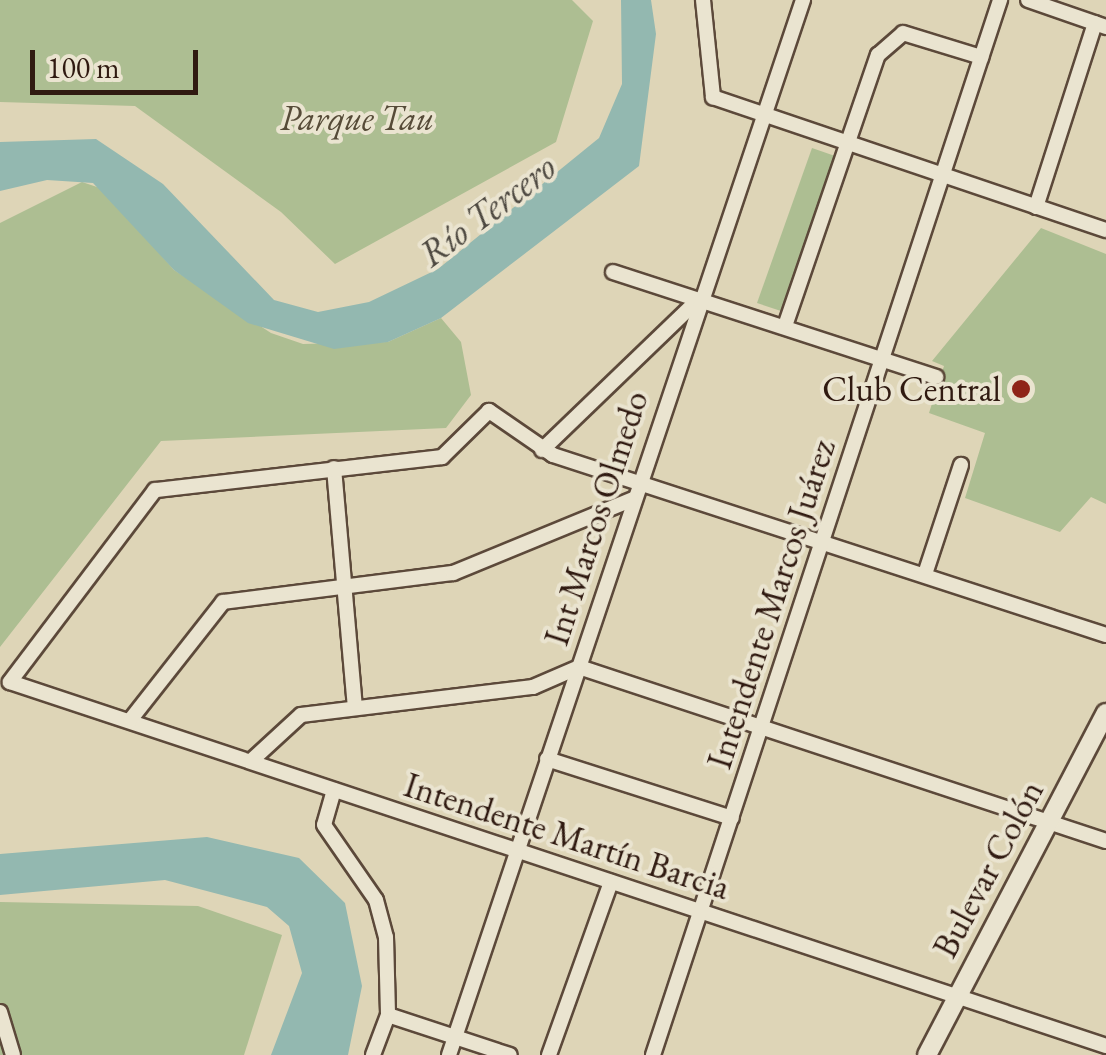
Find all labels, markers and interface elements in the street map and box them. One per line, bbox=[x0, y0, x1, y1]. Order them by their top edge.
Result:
scale bar bbox=[35, 30, 202, 92]
text: 100 m bbox=[47, 48, 120, 87]
park label: Parque Tau bbox=[280, 97, 434, 139]
water label: Río Tercero bbox=[409, 144, 565, 276]
place label: Club Central bbox=[822, 368, 1001, 410]
marker: Club Central bbox=[1010, 378, 1032, 400]
street label: Int Marcos Olmedo bbox=[535, 386, 657, 650]
street label: Intendente Marcos Juárez bbox=[698, 434, 844, 774]
street label: Intendente Martín Barcia bbox=[399, 764, 735, 908]
street label: Bulevar Colón bbox=[924, 773, 1052, 965]

